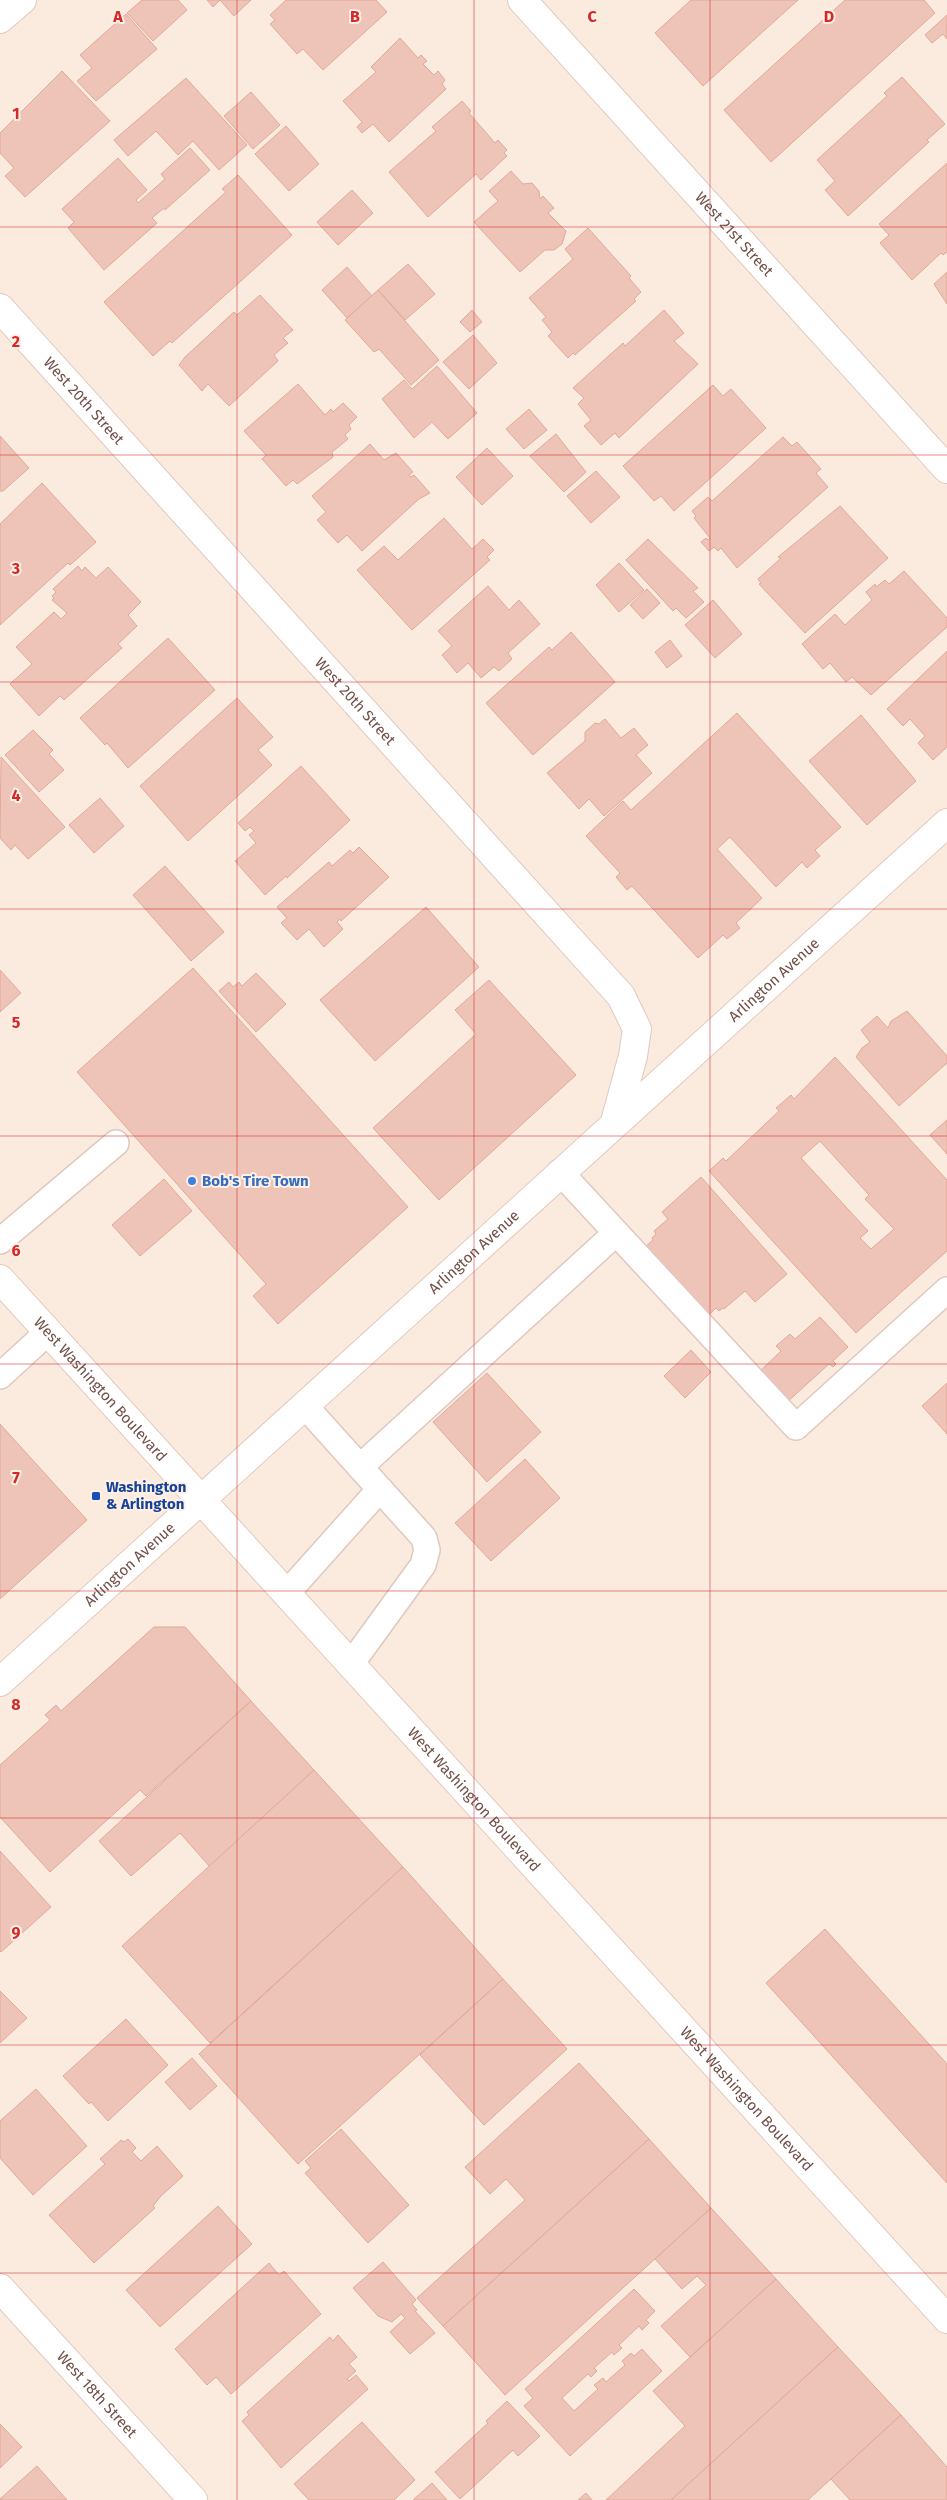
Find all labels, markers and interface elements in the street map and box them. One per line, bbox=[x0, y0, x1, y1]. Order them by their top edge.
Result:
text: A bbox=[112, 7, 123, 26]
text: B bbox=[350, 7, 360, 26]
text: C bbox=[587, 7, 597, 26]
text: D bbox=[824, 7, 834, 26]
text: 1 bbox=[12, 104, 20, 123]
street label: West 21st Street bbox=[691, 188, 777, 280]
text: 2 bbox=[12, 332, 20, 351]
street label: West 20th Street bbox=[40, 353, 128, 449]
text: 3 bbox=[11, 559, 20, 578]
street label: West 20th Street bbox=[311, 654, 400, 749]
text: 4 bbox=[11, 786, 21, 805]
street label: Arlington Avenue bbox=[725, 934, 823, 1026]
text: 5 bbox=[12, 1013, 21, 1032]
place label: Bob's Tire Town bbox=[202, 1172, 309, 1190]
marker: Bob's Tire Town bbox=[186, 1175, 198, 1187]
street label: Arlington Avenue bbox=[425, 1206, 523, 1298]
text: 6 bbox=[11, 1241, 21, 1260]
street label: West Washington Boulevard bbox=[30, 1313, 171, 1465]
text: 7 bbox=[12, 1468, 20, 1487]
place label: Washington & Arlington bbox=[106, 1478, 186, 1513]
marker: Washington & Arlington bbox=[90, 1490, 102, 1502]
street label: Arlington Avenue bbox=[81, 1519, 179, 1610]
text: 8 bbox=[11, 1695, 21, 1714]
street label: West Washington Boulevard bbox=[404, 1724, 544, 1875]
text: 9 bbox=[12, 1923, 21, 1942]
street label: West Washington Boulevard bbox=[676, 2023, 817, 2175]
street label: West 18th Street bbox=[53, 2348, 141, 2442]

